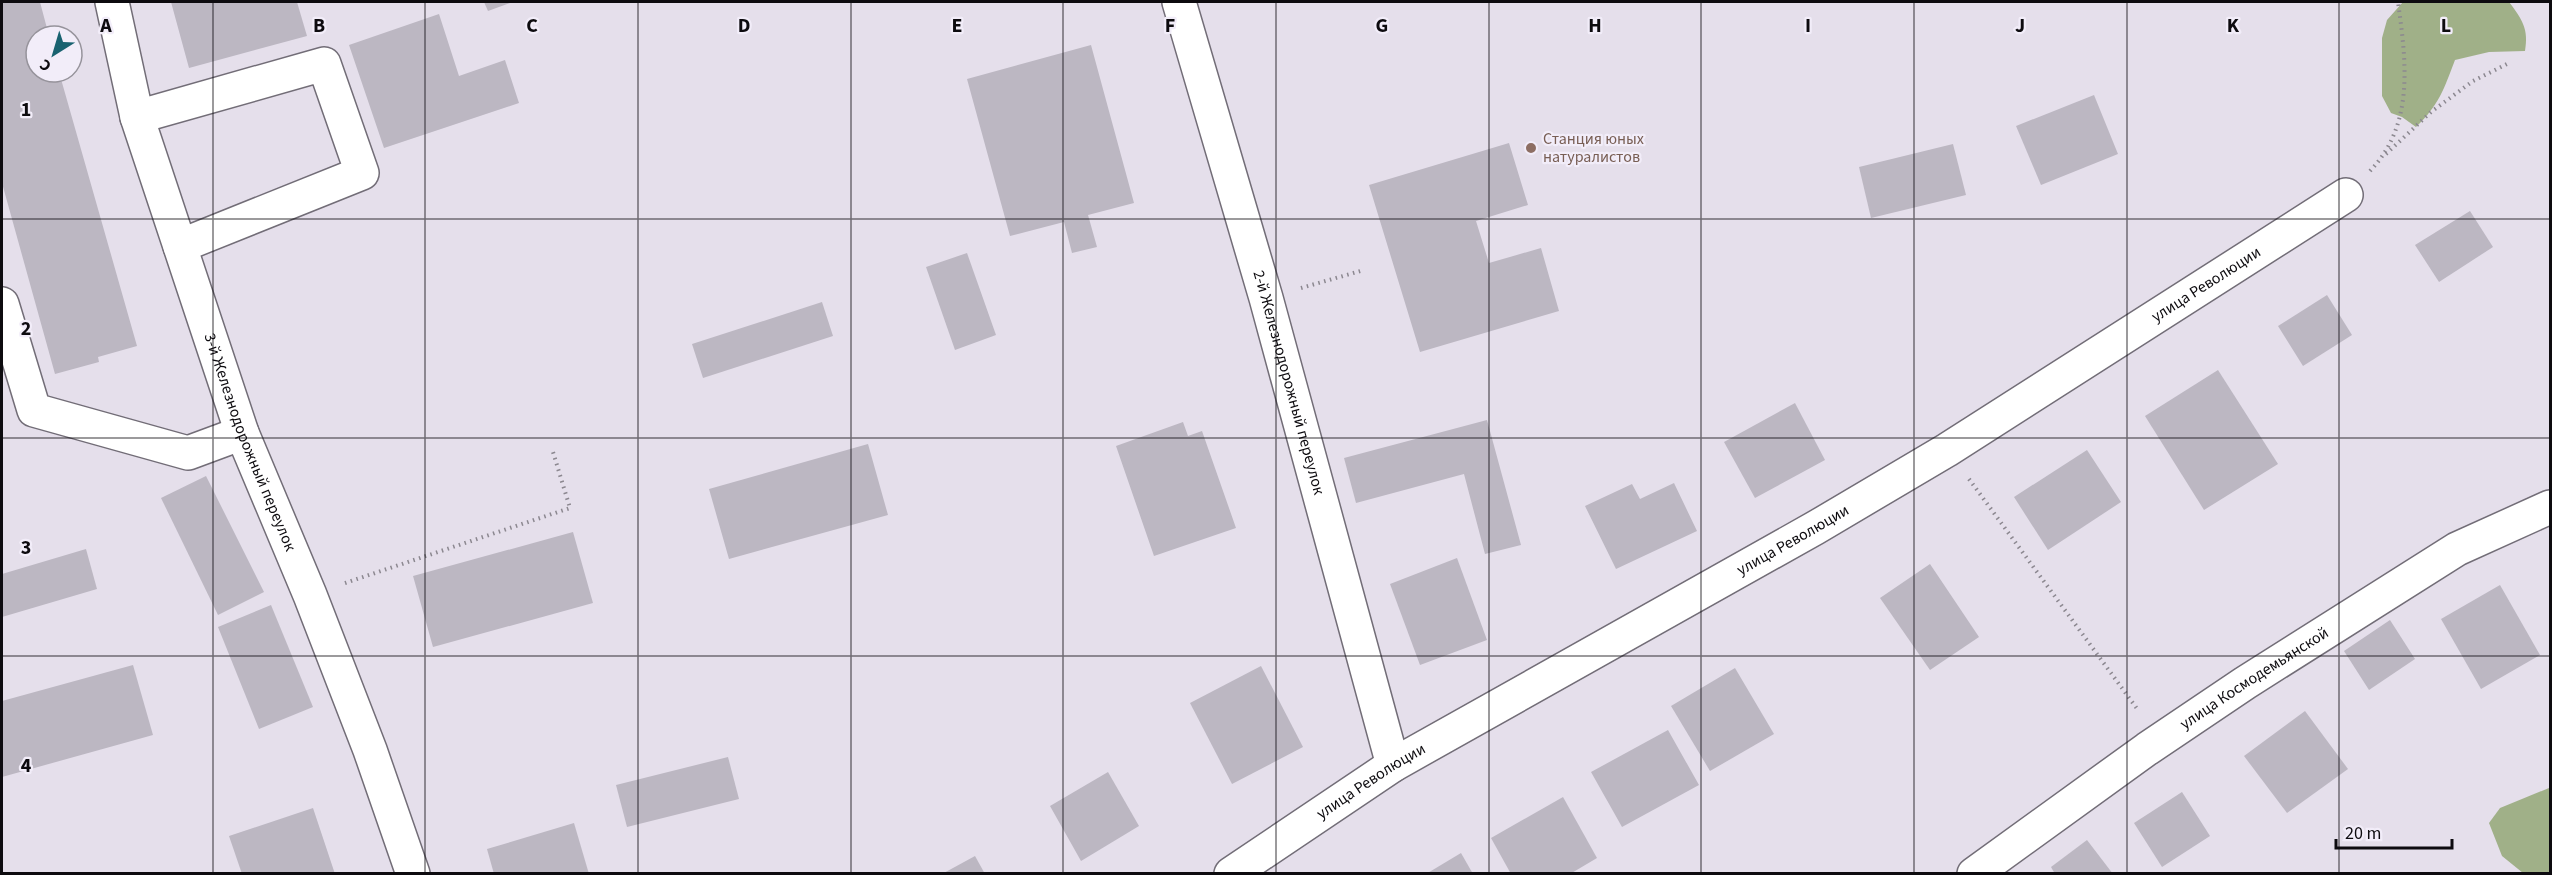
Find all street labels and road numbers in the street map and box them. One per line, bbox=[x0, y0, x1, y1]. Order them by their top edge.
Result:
street label: улица Революции bbox=[2147, 241, 2265, 328]
street label: 2-й Железнодорожный переулок bbox=[1247, 268, 1330, 497]
street label: 3-й Железнодорожный переулок bbox=[199, 330, 301, 555]
street label: улица Революции bbox=[1733, 499, 1853, 581]
street label: улица Космодемьянской bbox=[2176, 622, 2333, 735]
street label: улица Революции bbox=[1312, 738, 1430, 825]

